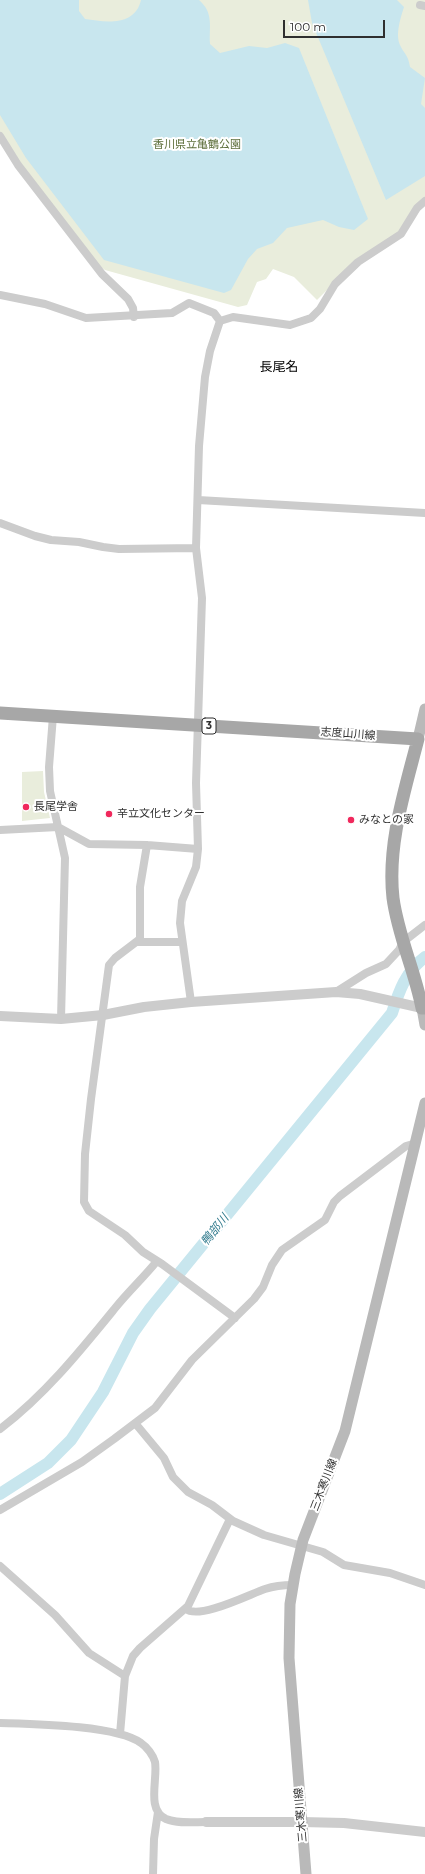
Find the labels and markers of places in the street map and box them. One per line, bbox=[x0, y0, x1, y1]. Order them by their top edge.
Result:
place label: 長尾学舎 bbox=[34, 800, 78, 814]
marker: 長尾学舎 bbox=[21, 802, 31, 812]
place label: 辛立文化センター bbox=[117, 807, 205, 821]
marker: 辛立文化センター bbox=[104, 809, 114, 819]
place label: みなとの家 bbox=[359, 813, 414, 827]
marker: みなとの家 bbox=[346, 815, 356, 825]

